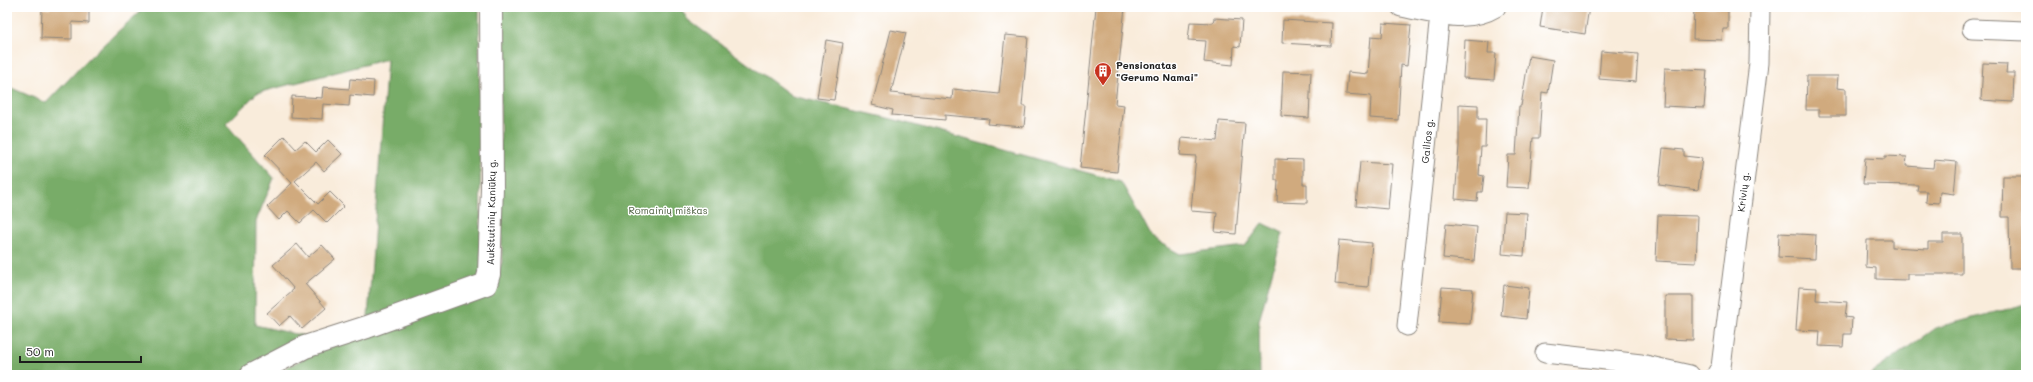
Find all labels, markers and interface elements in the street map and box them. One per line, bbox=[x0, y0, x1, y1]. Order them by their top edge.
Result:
place label: Pensionatas "Gerumo Namai" bbox=[1116, 58, 1198, 84]
building icon: Pensionatas "Gerumo Namai" bbox=[1093, 61, 1113, 86]
street label: Gailios g. bbox=[1418, 118, 1436, 164]
street label: Aukštutinių Kaniūkų g. bbox=[483, 159, 499, 265]
street label: Krivių g. bbox=[1734, 171, 1752, 213]
park label: Romainių miškas bbox=[628, 203, 708, 217]
scale bar bbox=[20, 338, 141, 364]
text: 50 m bbox=[26, 343, 54, 359]

